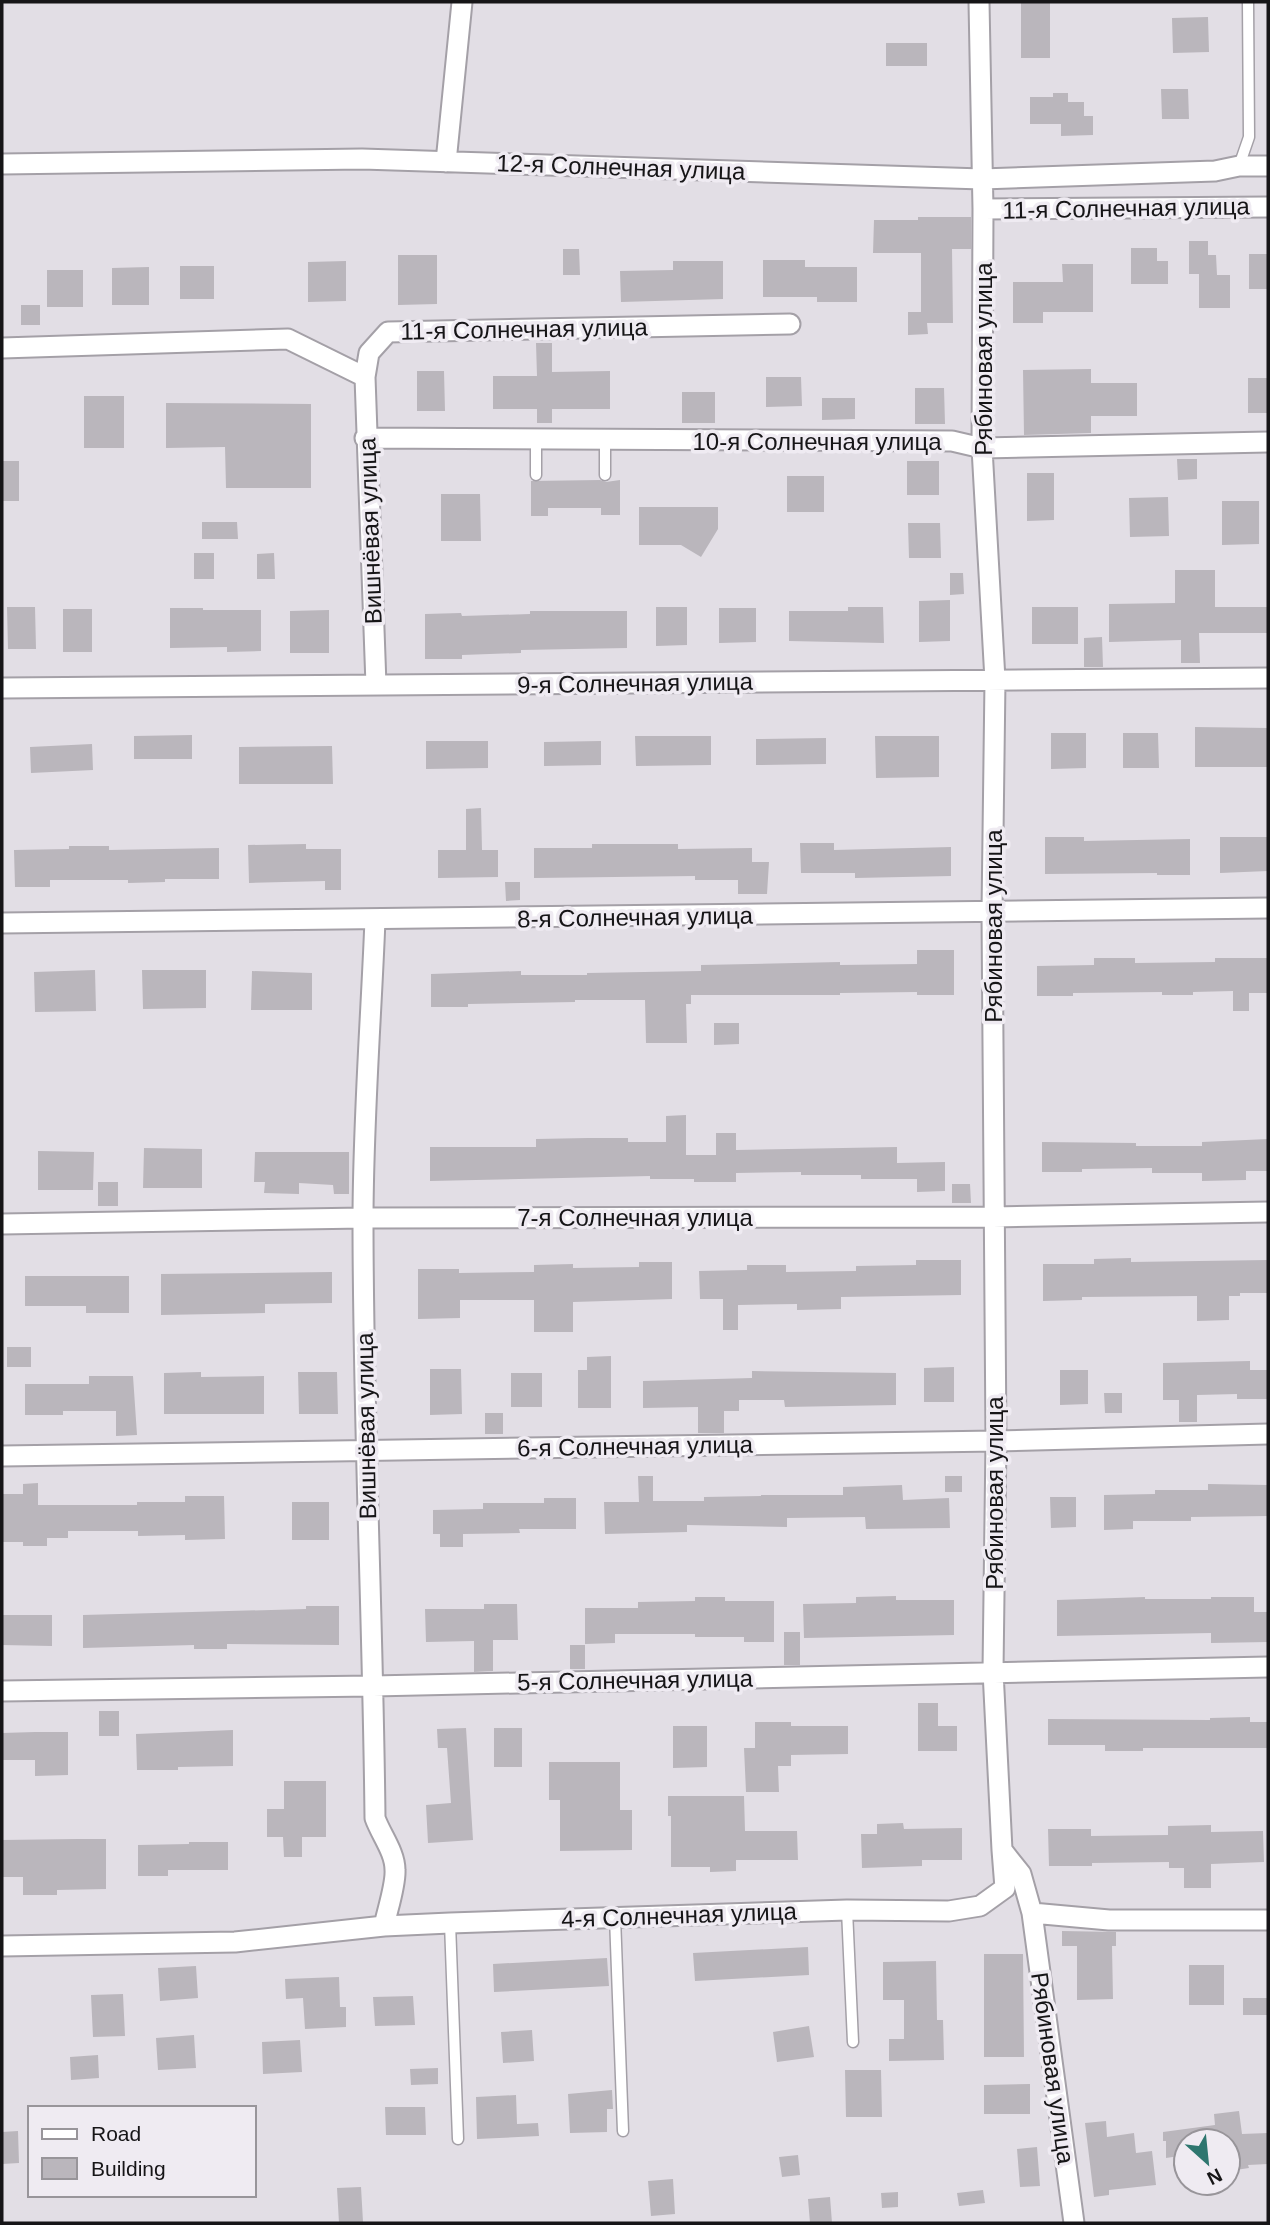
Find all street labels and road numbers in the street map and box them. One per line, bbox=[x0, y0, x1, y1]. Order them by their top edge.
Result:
street label: 12-я Солнечная улица bbox=[496, 149, 747, 185]
street label: 11-я Солнечная улица bbox=[1002, 192, 1251, 224]
street label: Рябиновая улица bbox=[970, 262, 997, 456]
street label: 11-я Солнечная улица bbox=[400, 313, 649, 345]
street label: 10-я Солнечная улица bbox=[692, 428, 942, 455]
street label: Вишнёвая улица bbox=[353, 437, 387, 625]
street label: 9-я Солнечная улица bbox=[517, 667, 754, 699]
street label: Рябиновая улица bbox=[980, 829, 1007, 1023]
street label: 8-я Солнечная улица bbox=[517, 901, 754, 933]
street label: 7-я Солнечная улица bbox=[517, 1204, 754, 1231]
street label: Вишнёвая улица bbox=[351, 1332, 381, 1520]
street label: Рябиновая улица bbox=[981, 1396, 1008, 1590]
street label: 6-я Солнечная улица bbox=[517, 1430, 754, 1462]
street label: 5-я Солнечная улица bbox=[517, 1664, 754, 1696]
street label: 4-я Солнечная улица bbox=[561, 1897, 798, 1933]
street label: Рябиновая улица bbox=[1026, 1970, 1080, 2166]

